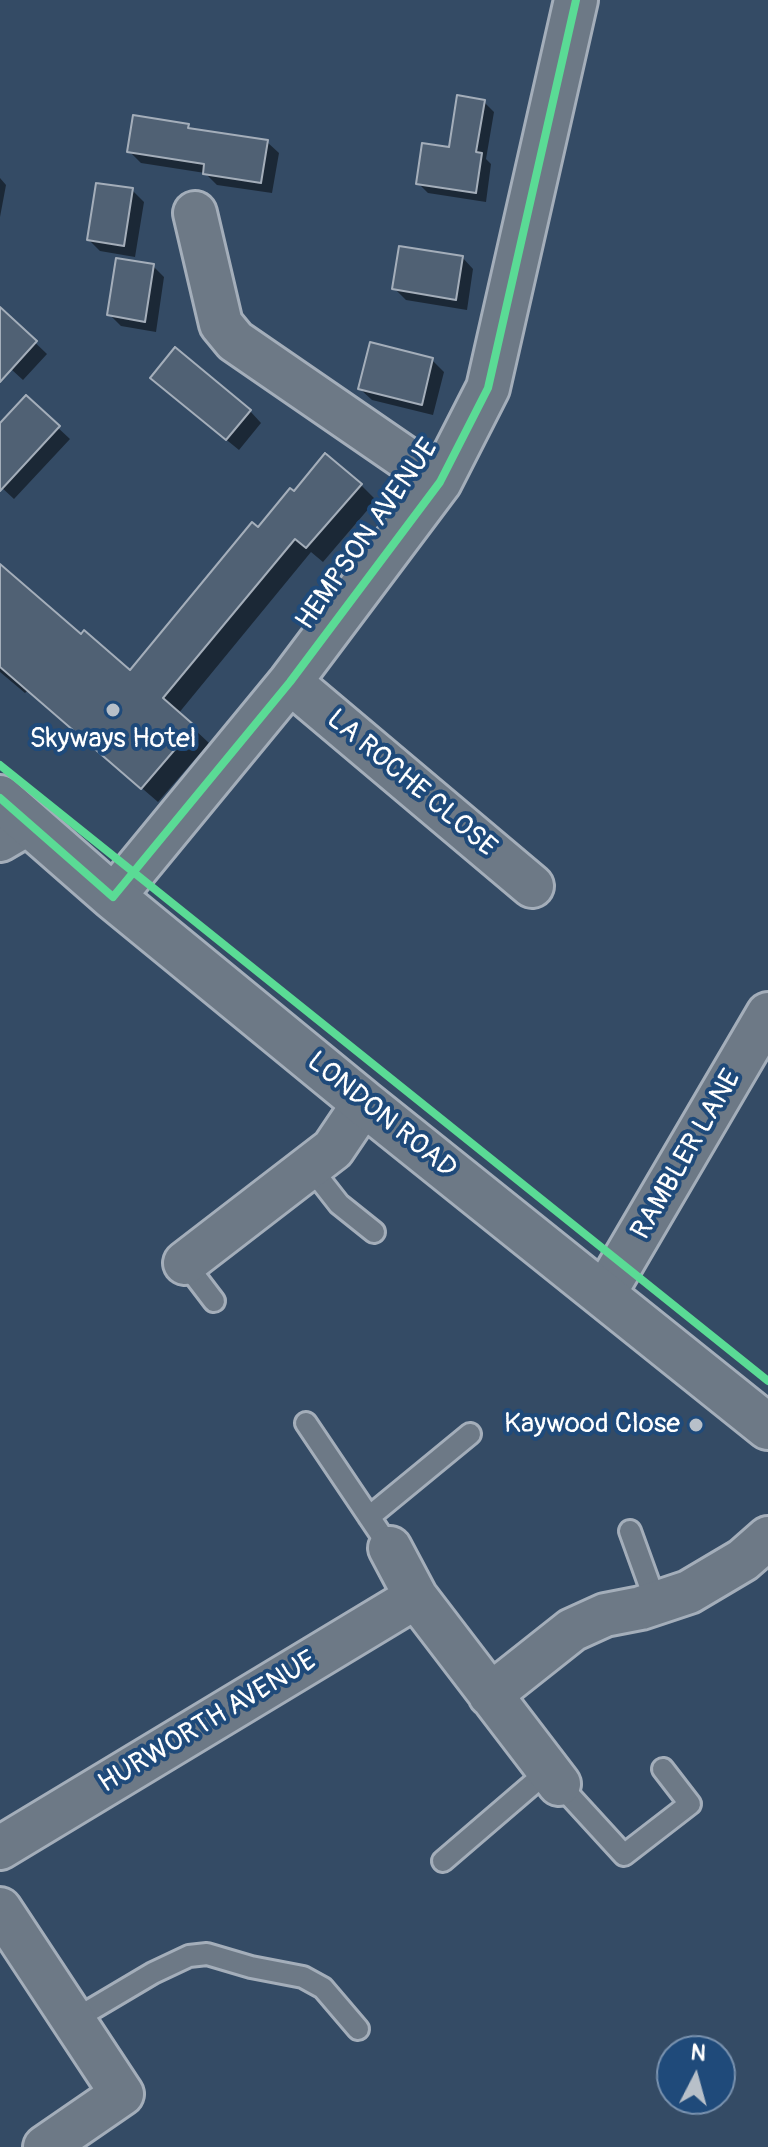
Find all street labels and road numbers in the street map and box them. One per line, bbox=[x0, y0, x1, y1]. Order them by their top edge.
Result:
street label: HEMPSON AVENUE bbox=[290, 433, 446, 637]
street label: LA ROCHE CLOSE bbox=[319, 703, 503, 865]
street label: LONDON ROAD bbox=[299, 1045, 463, 1187]
street label: RAMBLER LANE bbox=[625, 1064, 749, 1246]
street label: HURWORTH AVENUE bbox=[93, 1645, 323, 1801]

